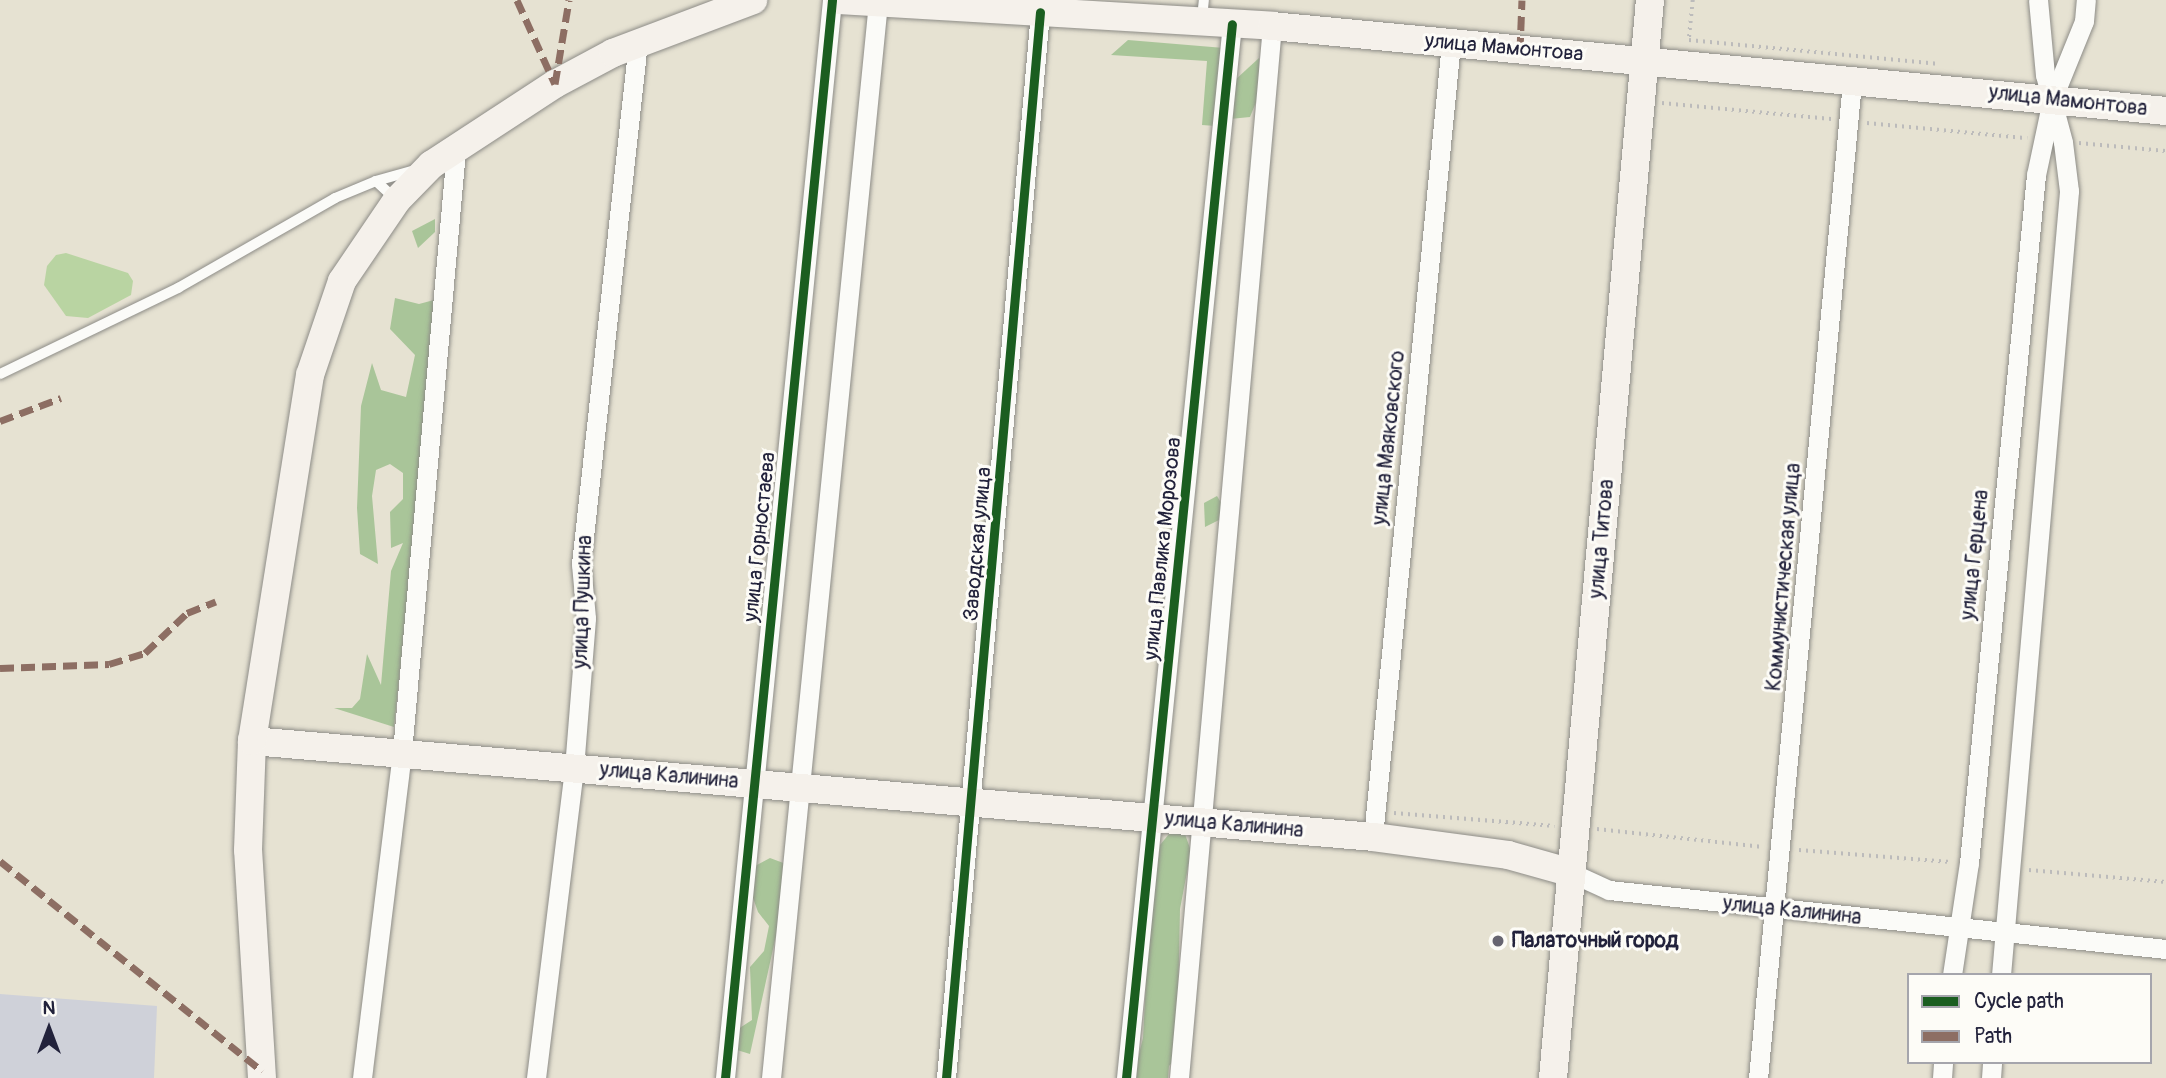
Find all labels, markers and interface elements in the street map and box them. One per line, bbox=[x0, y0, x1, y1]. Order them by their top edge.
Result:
street label: улица Мамонтова bbox=[1424, 29, 1584, 67]
street label: улица Мамонтова bbox=[1988, 80, 2148, 122]
street label: улица Маяковского bbox=[1367, 350, 1411, 526]
street label: улица Павлика Морозова bbox=[1139, 436, 1187, 662]
street label: улица Горностаева bbox=[739, 451, 781, 623]
street label: Коммунистическая улица bbox=[1761, 462, 1807, 692]
street label: Заводская улица bbox=[959, 466, 997, 622]
street label: улица Титова bbox=[1584, 478, 1620, 600]
street label: улица Герцена bbox=[1956, 489, 1994, 621]
street label: улица Пушкина bbox=[568, 535, 598, 669]
street label: улица Калинина bbox=[599, 757, 739, 795]
street label: улица Калинина bbox=[1164, 806, 1304, 844]
street label: улица Калинина bbox=[1721, 891, 1863, 931]
place label: Палаточный город bbox=[1512, 928, 1678, 954]
marker: Палаточный город bbox=[1490, 933, 1506, 949]
legend bbox=[1907, 973, 2152, 1064]
text: Cycle path bbox=[1974, 988, 2064, 1015]
north arrow bbox=[14, 994, 84, 1064]
text: N bbox=[43, 996, 55, 1020]
text: Path bbox=[1974, 1023, 2012, 1050]

